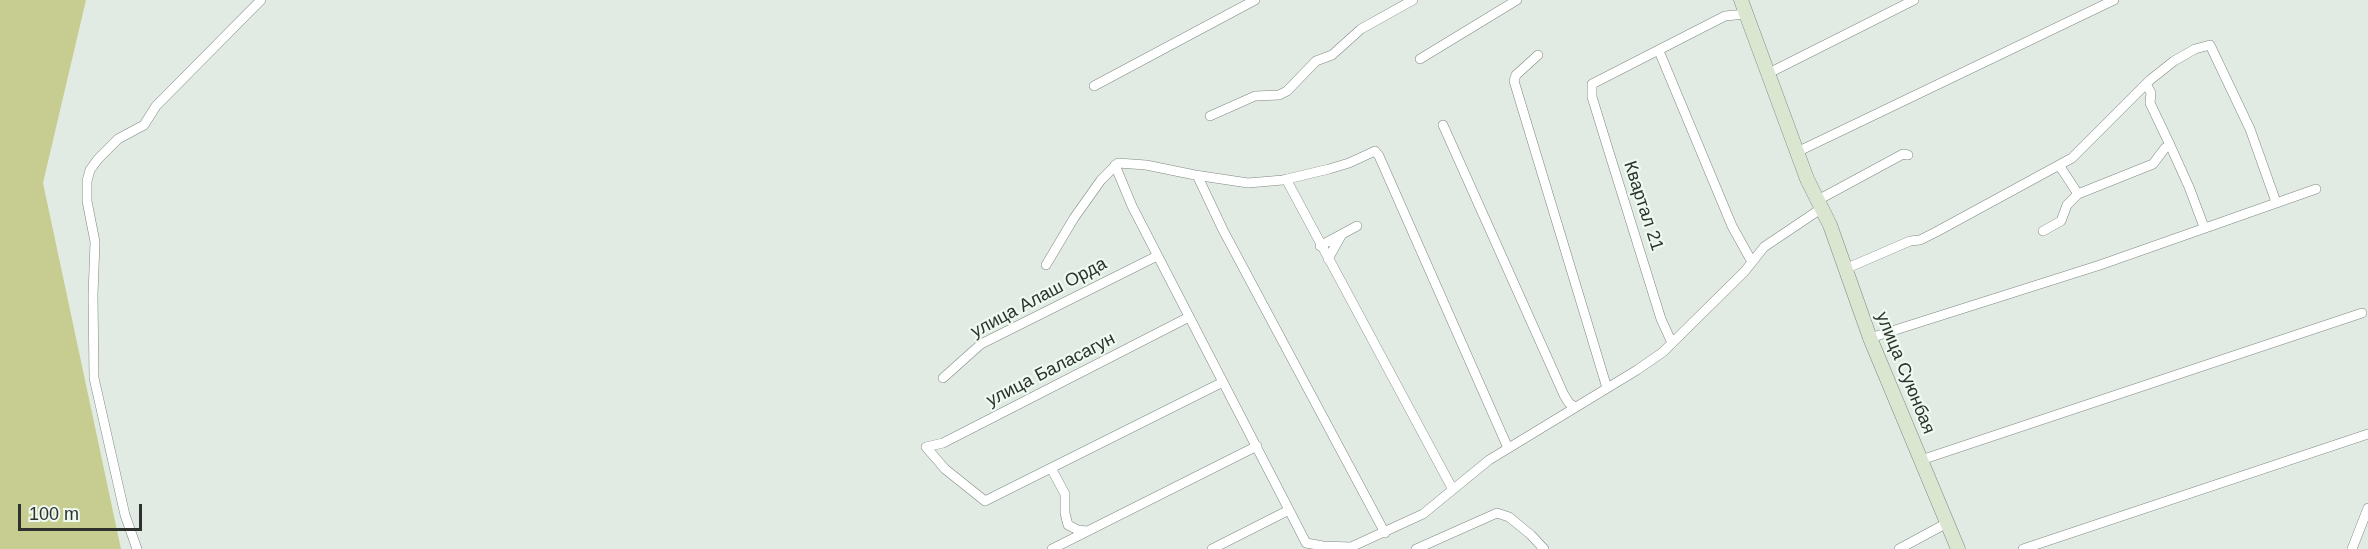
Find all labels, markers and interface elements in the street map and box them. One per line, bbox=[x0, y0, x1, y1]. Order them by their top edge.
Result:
street label: Квартал 21 bbox=[1618, 158, 1668, 254]
street label: улица Алаш Орда bbox=[967, 253, 1111, 343]
street label: улица Суюнбая bbox=[1871, 309, 1939, 437]
street label: улица Баласагун bbox=[983, 328, 1119, 412]
scale bar bbox=[21, 492, 146, 530]
text: 100 m bbox=[29, 504, 79, 524]

